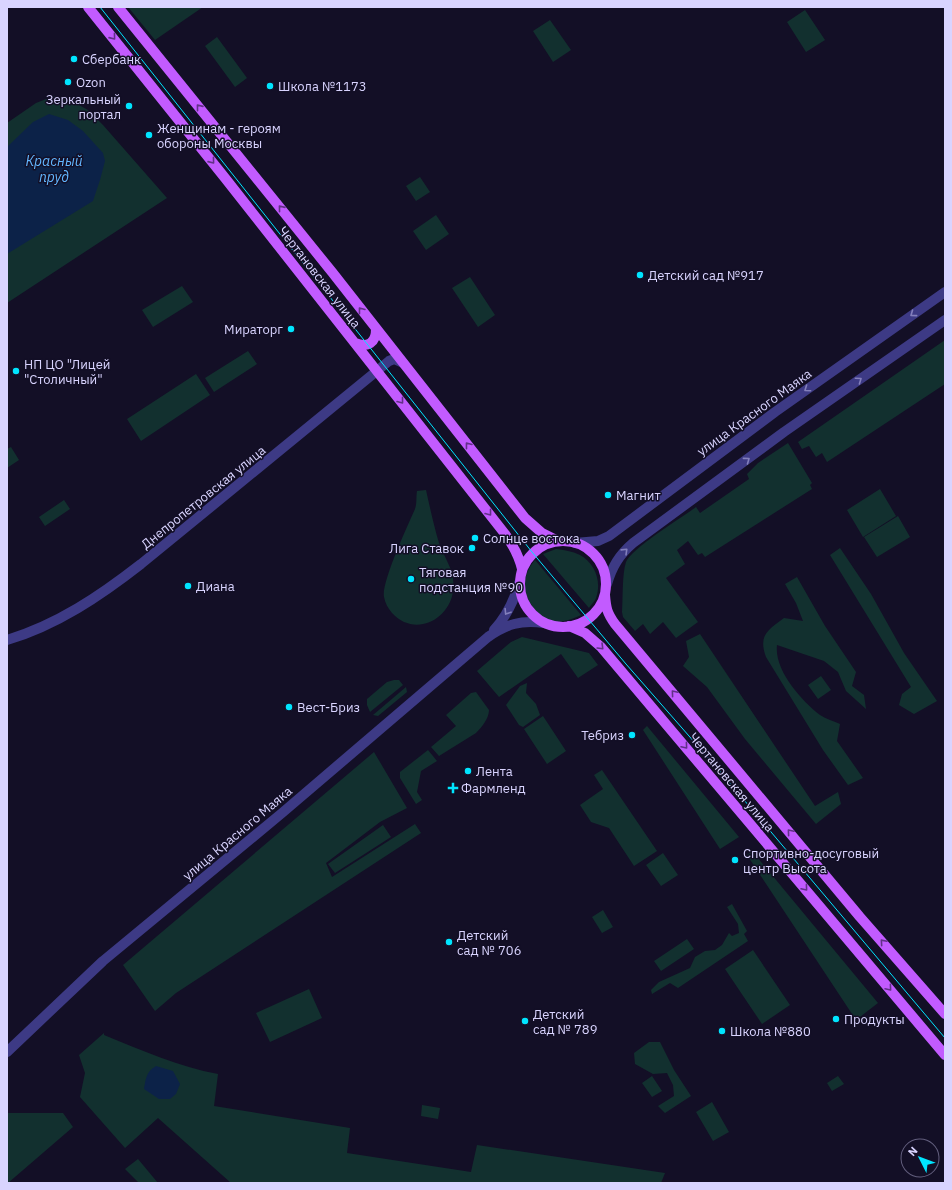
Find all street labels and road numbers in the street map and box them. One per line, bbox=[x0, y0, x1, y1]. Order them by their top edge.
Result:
street label: Чертановская улица bbox=[275, 223, 365, 332]
street label: улица Красного Маяка bbox=[694, 365, 815, 460]
street label: Днепропетровская улица bbox=[137, 442, 269, 553]
street label: Чертановская улица bbox=[685, 729, 778, 836]
street label: улица Красного Маяка bbox=[179, 783, 296, 884]

